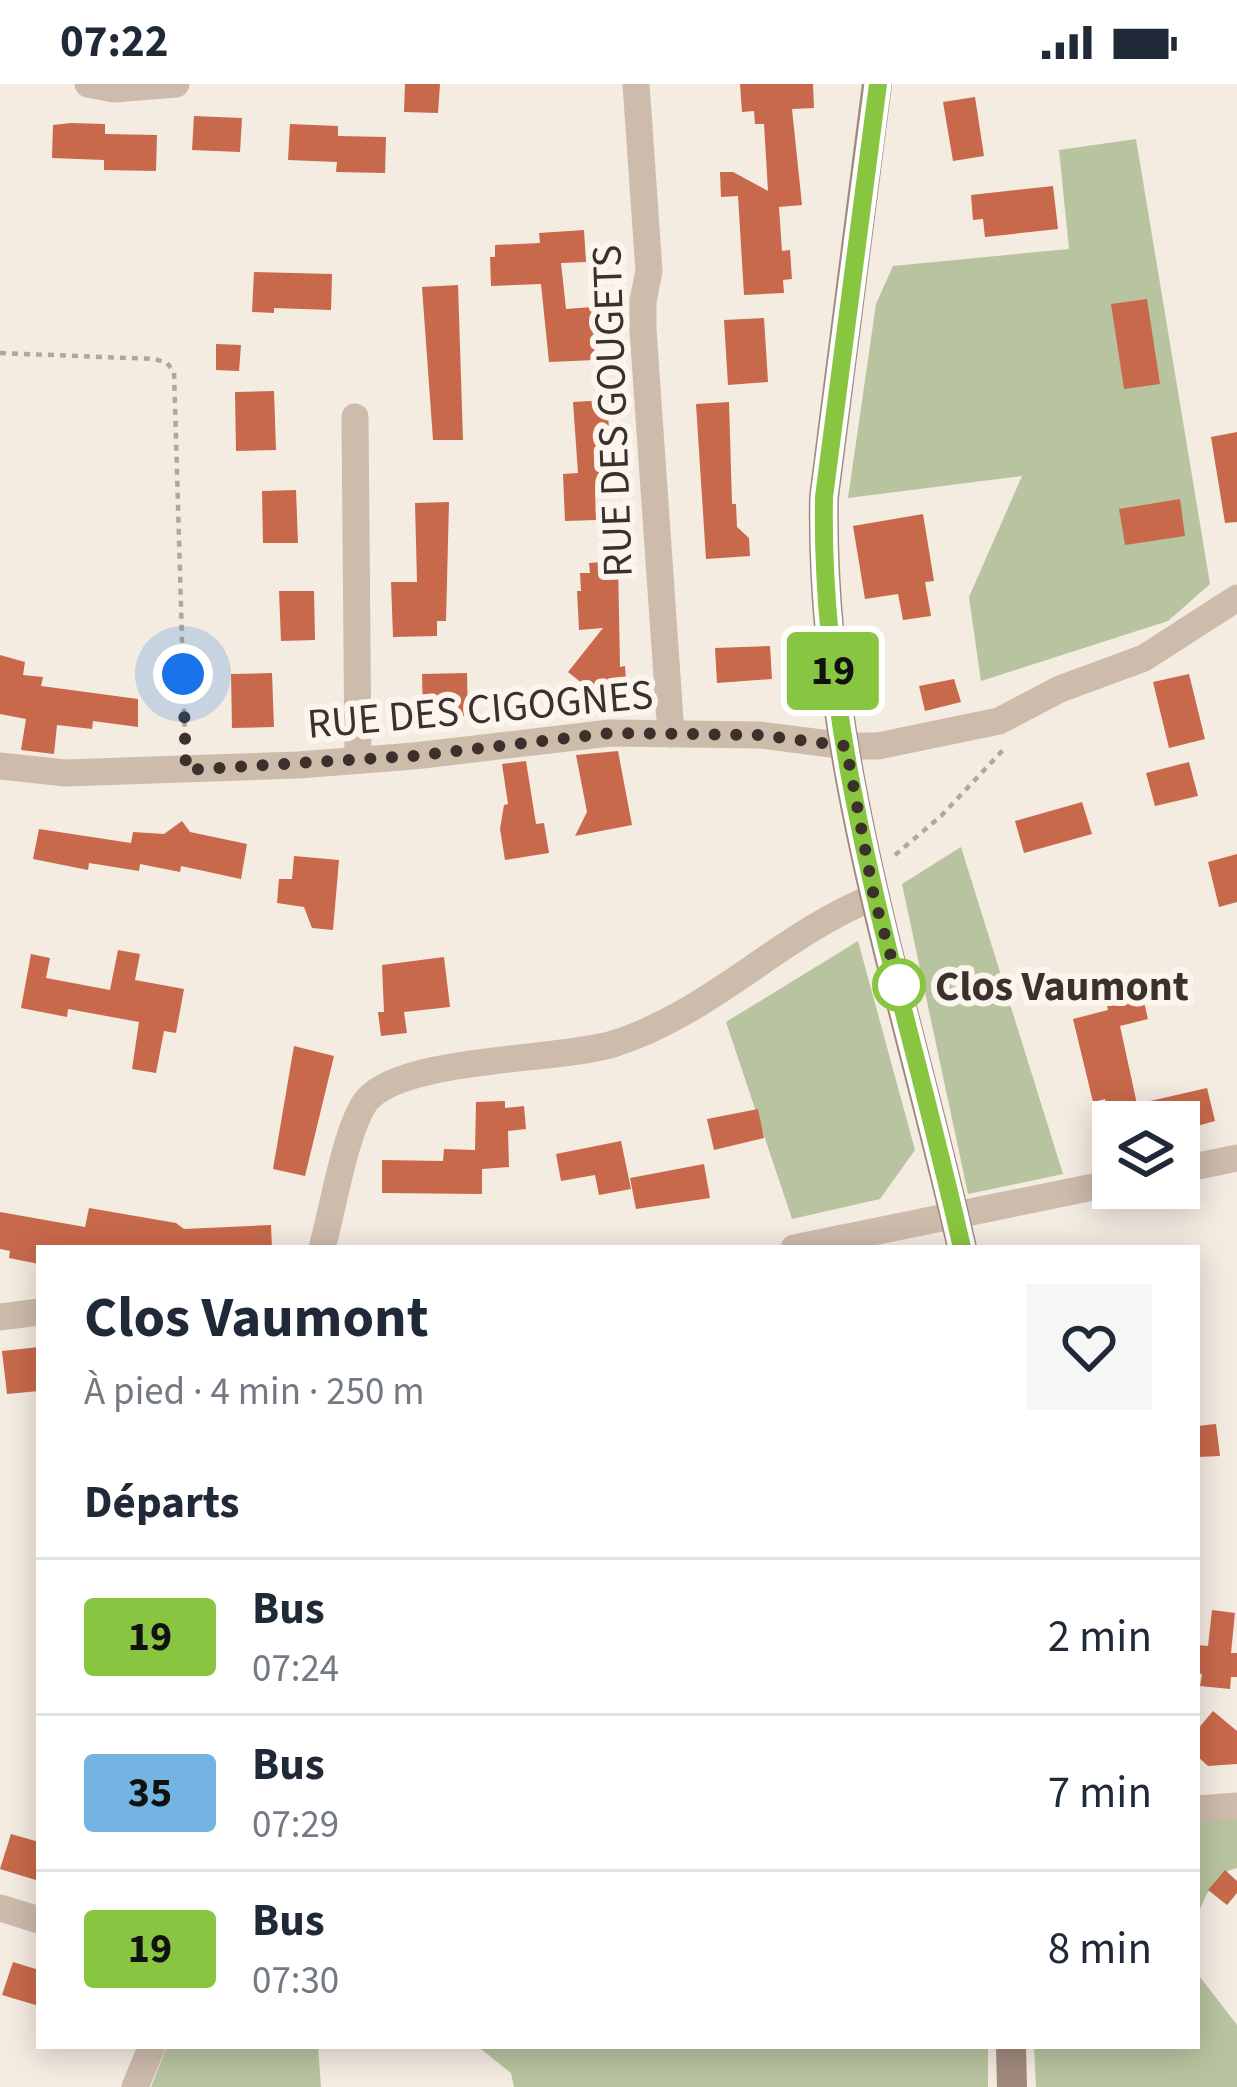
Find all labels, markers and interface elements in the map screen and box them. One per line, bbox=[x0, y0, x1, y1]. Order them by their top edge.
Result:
text: 07:22 bbox=[60, 10, 169, 74]
street label: RUE DES GOUGETS bbox=[577, 244, 649, 578]
line badge: 19 bbox=[779, 632, 887, 710]
text: 19 bbox=[811, 641, 855, 701]
your location bbox=[153, 644, 213, 704]
street label: RUE DES CIGOGNES bbox=[305, 665, 656, 755]
place label: Clos Vaumont bbox=[935, 957, 1189, 1017]
marker: Clos Vaumont bbox=[874, 960, 924, 1010]
map controls bbox=[1092, 1101, 1200, 1209]
button: layers bbox=[1092, 1101, 1200, 1209]
text: Clos Vaumont bbox=[84, 1278, 429, 1359]
button: heart bbox=[1026, 1284, 1152, 1410]
text: À pied · 4 min · 250 m bbox=[84, 1364, 425, 1420]
text: Départs bbox=[84, 1471, 240, 1535]
text: Bus bbox=[252, 1577, 325, 1641]
text: 2 min bbox=[1048, 1605, 1152, 1669]
text: 19 bbox=[128, 1607, 172, 1667]
text: 07:24 bbox=[252, 1641, 339, 1697]
text: Bus bbox=[252, 1733, 325, 1797]
text: 7 min bbox=[1048, 1761, 1152, 1825]
text: 35 bbox=[128, 1763, 172, 1823]
text: 07:29 bbox=[252, 1797, 339, 1853]
text: Bus bbox=[252, 1889, 325, 1953]
text: 8 min bbox=[1048, 1917, 1152, 1981]
text: 19 bbox=[128, 1919, 172, 1979]
text: 07:30 bbox=[252, 1953, 339, 2009]

